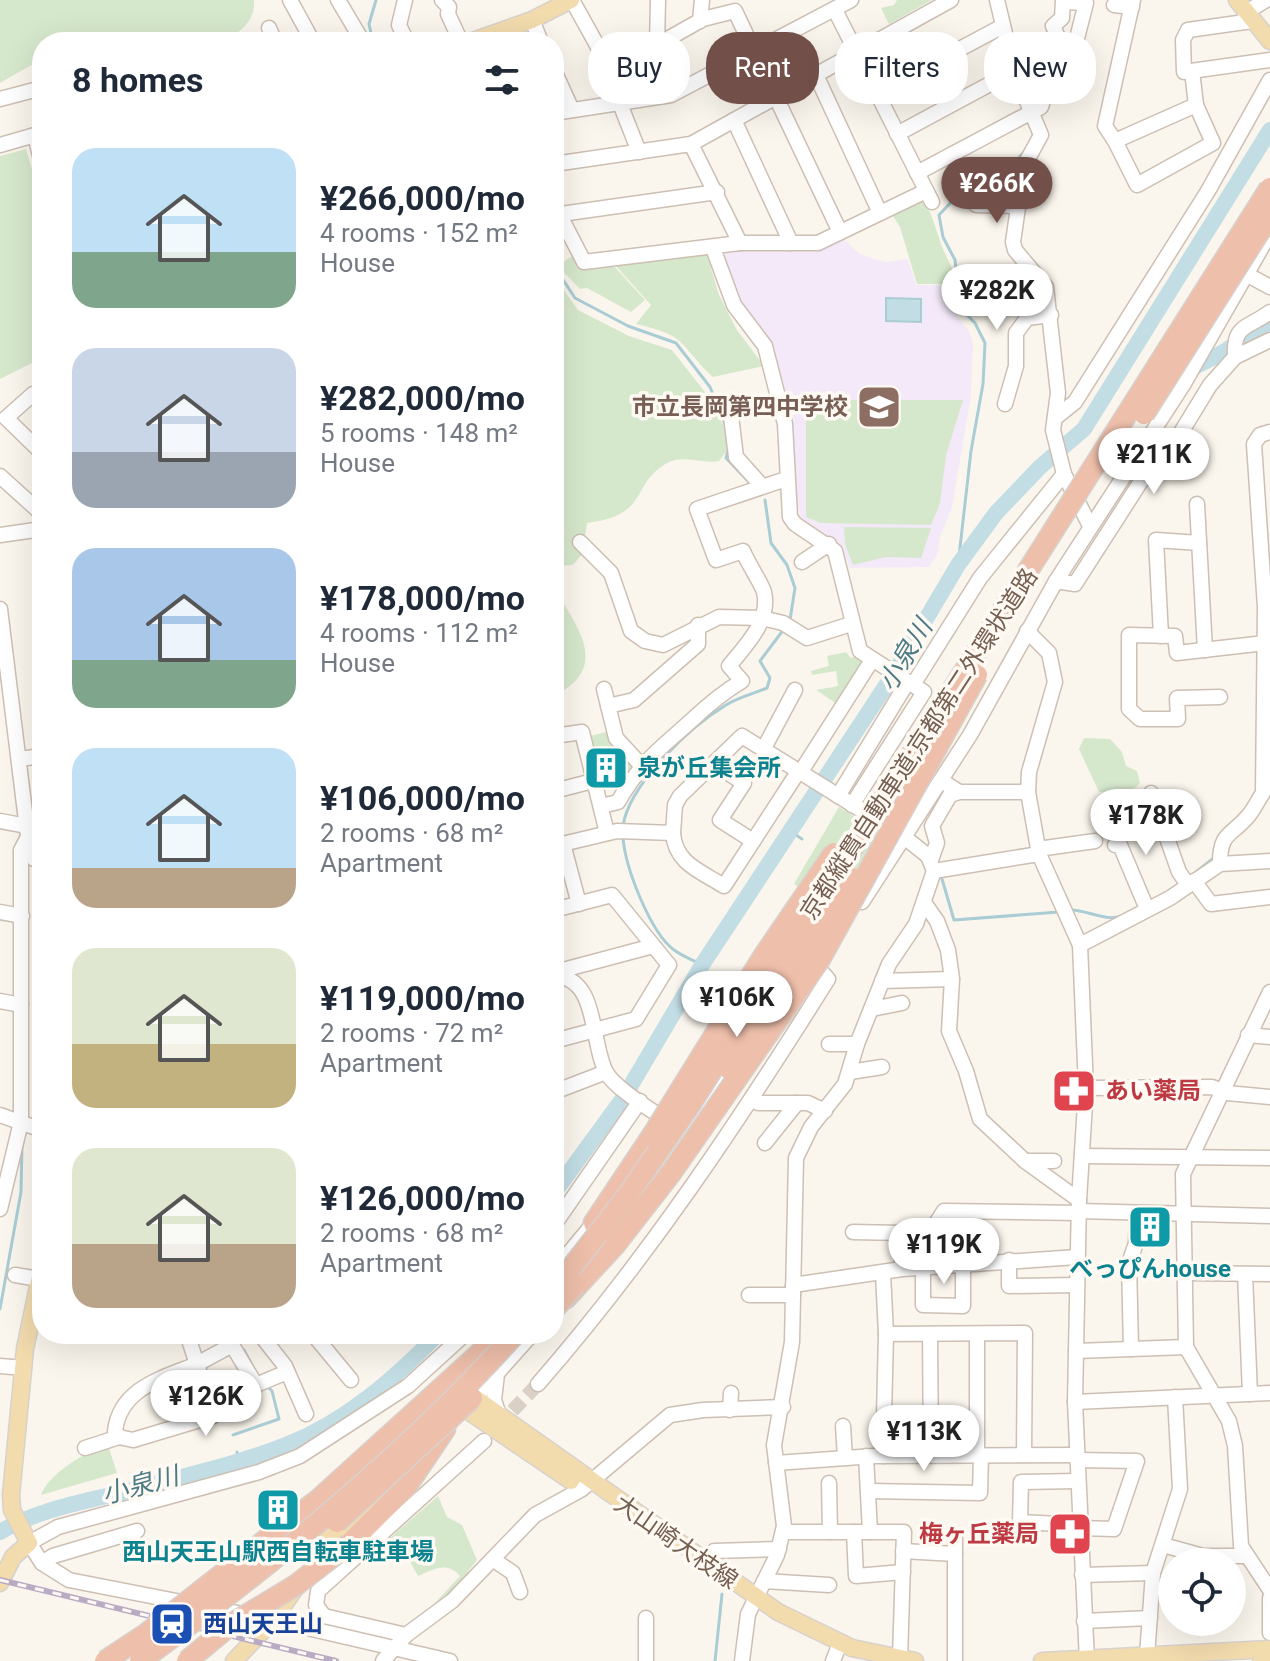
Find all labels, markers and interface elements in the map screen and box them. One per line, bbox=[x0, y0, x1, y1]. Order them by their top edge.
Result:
chip: Buy bbox=[588, 32, 690, 104]
chip: Rent bbox=[706, 32, 819, 104]
chip: Filters bbox=[835, 32, 968, 104]
chip: New bbox=[984, 32, 1096, 104]
icon: filters bbox=[480, 58, 524, 102]
text: 8 homes bbox=[72, 60, 203, 100]
pin: ¥266K bbox=[941, 157, 1053, 225]
text: ¥266K bbox=[959, 168, 1035, 198]
text: ¥266,000/mo bbox=[320, 178, 525, 218]
icon: home bbox=[136, 180, 232, 276]
text: 4 rooms · 152 m² bbox=[320, 218, 518, 248]
text: House bbox=[320, 248, 395, 278]
pin: ¥282K bbox=[941, 264, 1053, 332]
text: ¥282K bbox=[959, 275, 1035, 305]
text: ¥282,000/mo bbox=[320, 378, 525, 418]
icon: home bbox=[136, 380, 232, 476]
school or university icon: 市立長岡第四中学校 bbox=[855, 383, 903, 431]
place label: 市立長岡第四中学校 bbox=[632, 393, 848, 421]
text: 5 rooms · 148 m² bbox=[320, 418, 518, 448]
pin: ¥211K bbox=[1098, 428, 1210, 496]
text: ¥211K bbox=[1116, 439, 1192, 469]
text: House bbox=[320, 448, 395, 478]
street label: 京都縦貫自動車道;京都第二外環状道路 bbox=[795, 563, 1043, 925]
text: ¥178,000/mo bbox=[320, 578, 525, 618]
icon: home bbox=[136, 580, 232, 676]
water label: 小泉川 bbox=[872, 611, 939, 696]
text: 4 rooms · 112 m² bbox=[320, 618, 518, 648]
text: House bbox=[320, 648, 395, 678]
building icon: 泉が丘集会所 bbox=[582, 744, 630, 792]
place label: 泉が丘集会所 bbox=[637, 754, 781, 782]
text: ¥106,000/mo bbox=[320, 778, 525, 818]
icon: home bbox=[136, 780, 232, 876]
pin: ¥178K bbox=[1090, 789, 1202, 857]
text: ¥178K bbox=[1108, 800, 1184, 830]
text: 2 rooms · 68 m² bbox=[320, 818, 503, 848]
text: Apartment bbox=[320, 848, 443, 878]
pin: ¥106K bbox=[681, 971, 793, 1039]
text: ¥119,000/mo bbox=[320, 978, 525, 1018]
icon: home bbox=[136, 980, 232, 1076]
text: ¥106K bbox=[699, 982, 775, 1012]
text: 2 rooms · 72 m² bbox=[320, 1018, 503, 1048]
text: Apartment bbox=[320, 1048, 443, 1078]
pharmacy icon: あい薬局 bbox=[1050, 1067, 1098, 1115]
place label: あい薬局 bbox=[1105, 1077, 1201, 1105]
text: ¥126,000/mo bbox=[320, 1178, 525, 1218]
icon: home bbox=[136, 1180, 232, 1276]
building icon: べっぴんhouse bbox=[1126, 1203, 1174, 1251]
text: 2 rooms · 68 m² bbox=[320, 1218, 503, 1248]
pin: ¥119K bbox=[888, 1218, 1000, 1286]
text: ¥119K bbox=[906, 1229, 982, 1259]
text: Apartment bbox=[320, 1248, 443, 1278]
place label: べっぴんhouse bbox=[1069, 1255, 1231, 1283]
pin: ¥126K bbox=[150, 1370, 262, 1438]
text: ¥126K bbox=[168, 1381, 244, 1411]
pin: ¥113K bbox=[868, 1405, 980, 1473]
text: ¥113K bbox=[886, 1416, 962, 1446]
water label: 小泉川 bbox=[98, 1460, 184, 1510]
building icon: 西山天王山駅西自転車駐車場 bbox=[254, 1486, 302, 1534]
street label: 大山崎大枝線 bbox=[609, 1489, 743, 1595]
pharmacy icon: 梅ヶ丘薬局 bbox=[1046, 1510, 1094, 1558]
place label: 梅ヶ丘薬局 bbox=[919, 1520, 1039, 1548]
place label: 西山天王山駅西自転車駐車場 bbox=[122, 1538, 434, 1566]
map controls bbox=[1158, 1548, 1246, 1636]
button: locate bbox=[1158, 1548, 1246, 1636]
station icon: 西山天王山 bbox=[148, 1600, 196, 1648]
place label: 西山天王山 bbox=[203, 1610, 323, 1638]

